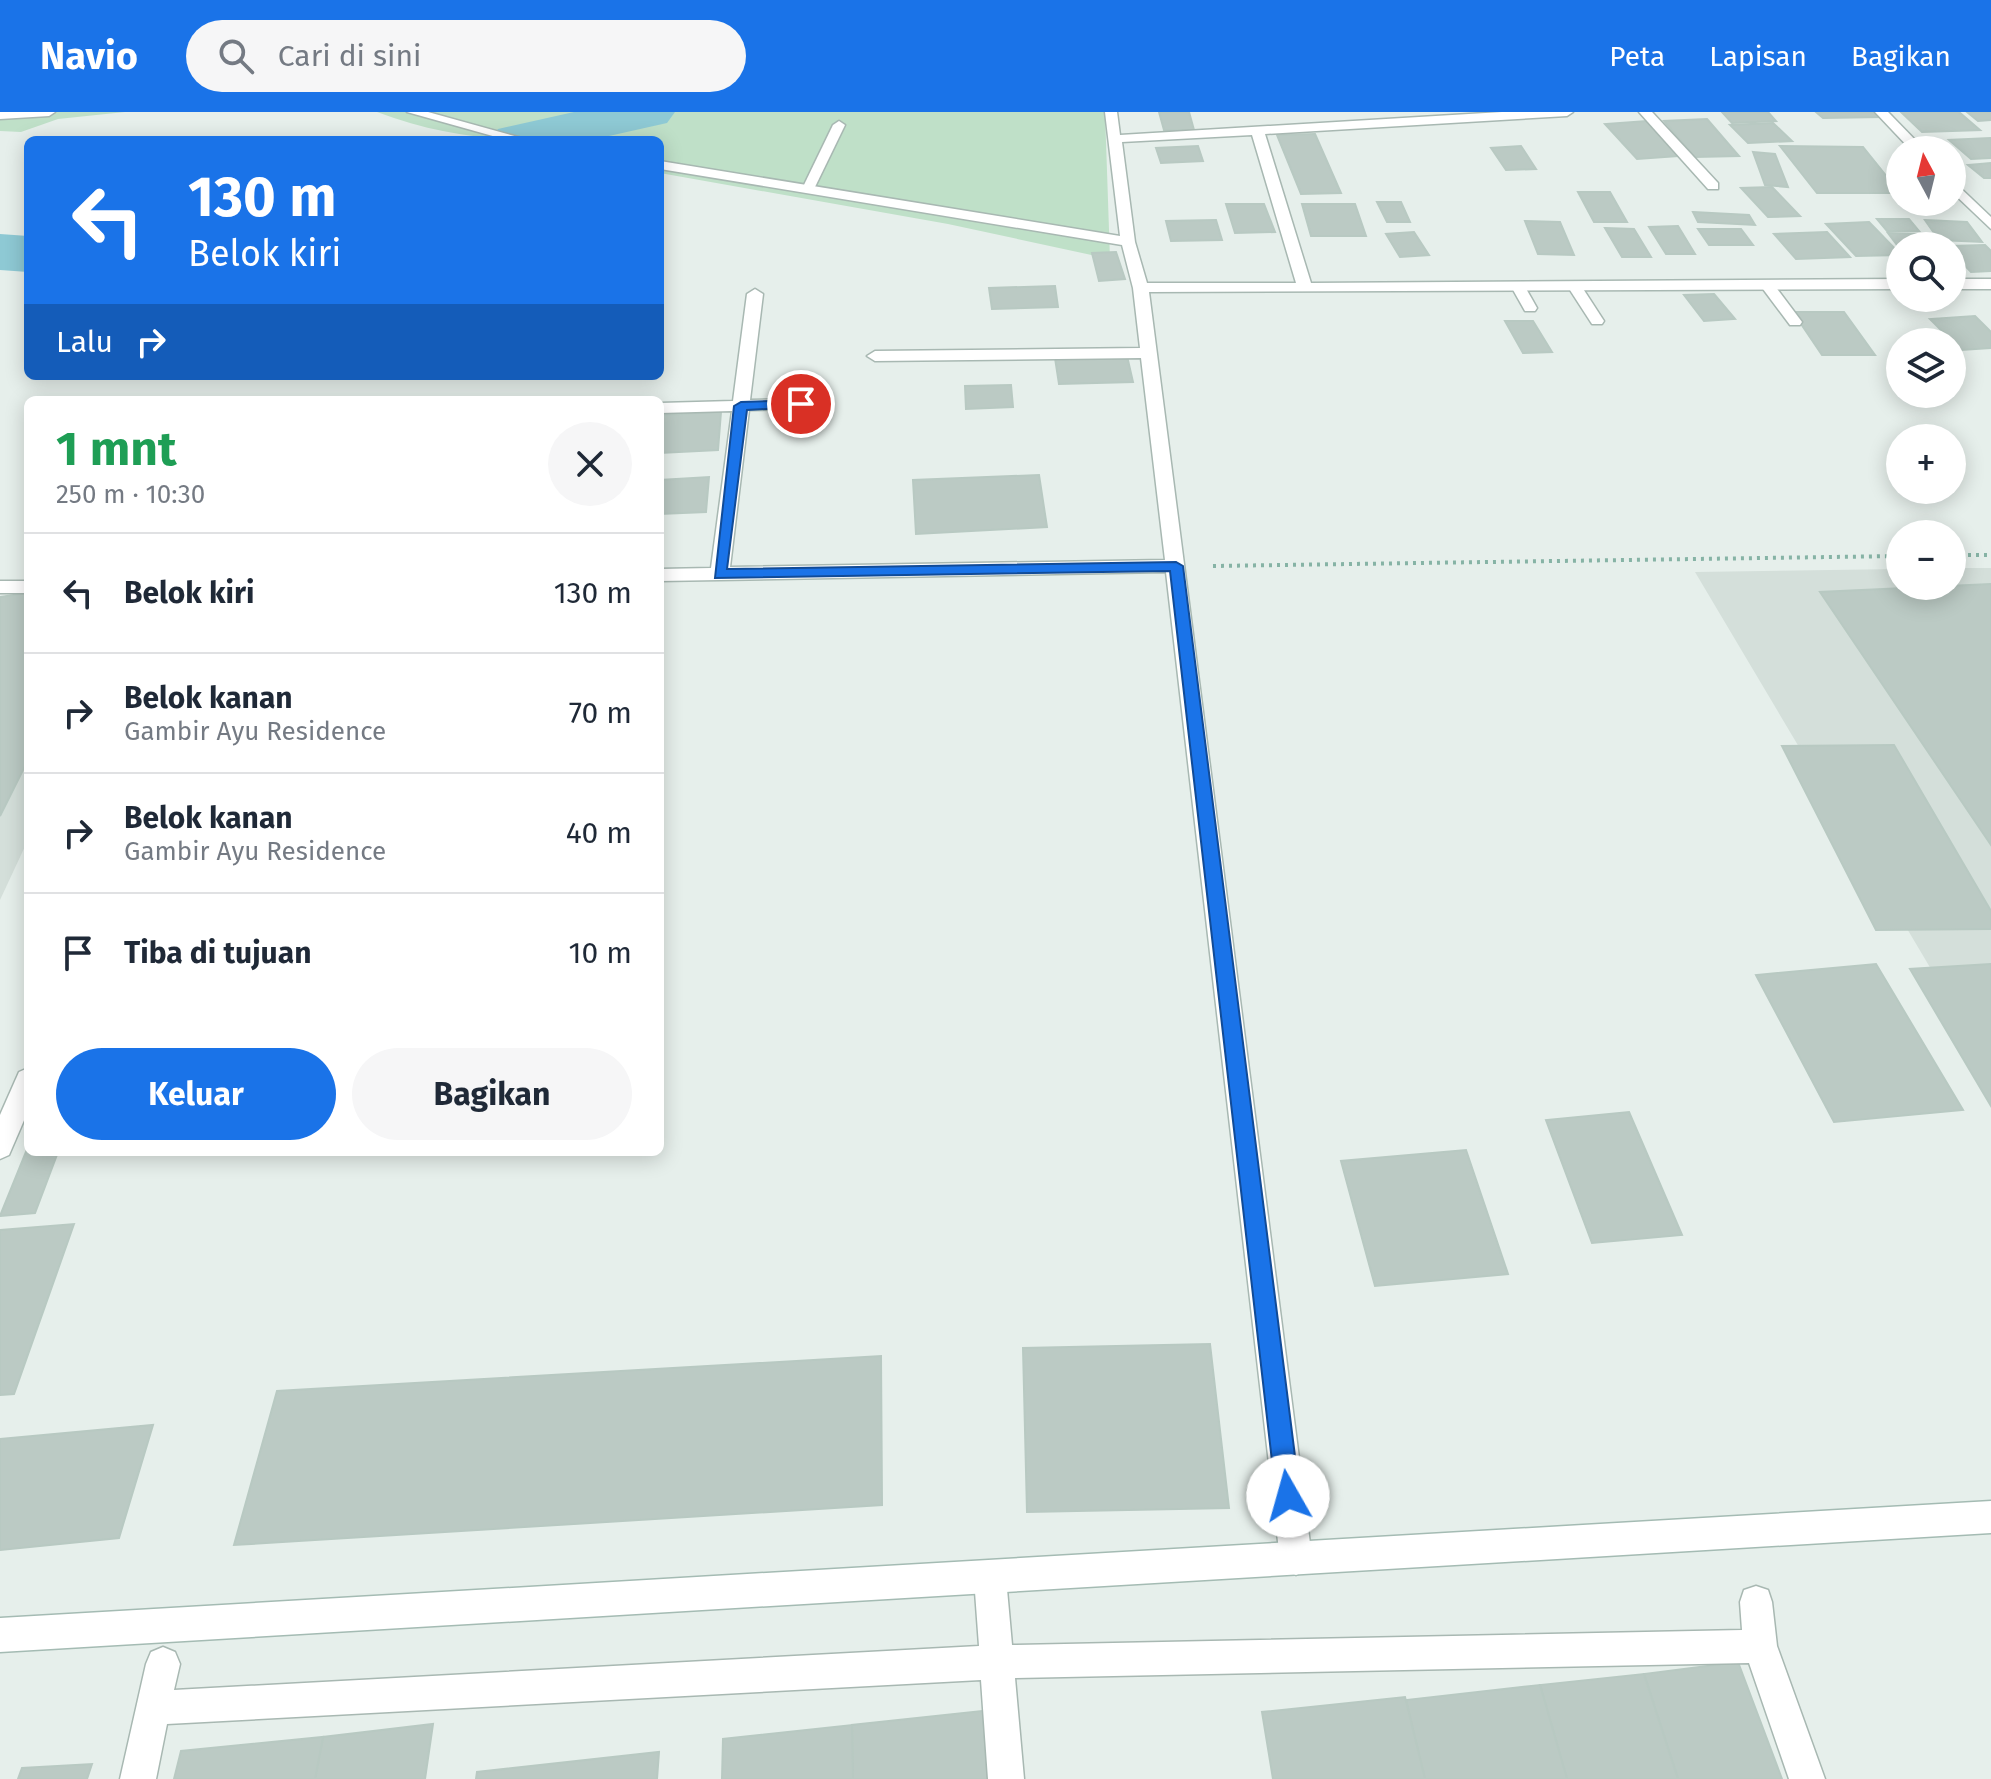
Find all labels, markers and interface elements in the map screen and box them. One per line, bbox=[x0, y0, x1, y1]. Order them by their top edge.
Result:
search box bbox=[186, 20, 746, 92]
text: Navio bbox=[40, 33, 138, 79]
icon: search bbox=[214, 34, 258, 78]
text: Cari di sini bbox=[278, 38, 422, 74]
text: Peta bbox=[1609, 40, 1665, 73]
text: Lapisan bbox=[1709, 40, 1807, 73]
text: Bagikan bbox=[1851, 40, 1951, 73]
north arrow bbox=[1886, 136, 1966, 216]
map controls bbox=[1886, 136, 1966, 600]
text: 130 m bbox=[188, 164, 336, 231]
icon: left bbox=[56, 168, 160, 272]
text: Belok kiri bbox=[188, 232, 342, 276]
button: search bbox=[1886, 232, 1966, 312]
icon: right bbox=[129, 320, 173, 364]
text: Lalu bbox=[56, 324, 113, 360]
button: layers bbox=[1886, 328, 1966, 408]
pin bbox=[767, 370, 835, 438]
icon: arrive bbox=[779, 382, 823, 426]
text: 1 mnt bbox=[56, 420, 176, 478]
button: close bbox=[548, 422, 632, 506]
button: + bbox=[1886, 424, 1966, 504]
text: 250 m · 10:30 bbox=[56, 479, 205, 510]
button: − bbox=[1886, 520, 1966, 600]
icon: left bbox=[56, 571, 100, 615]
text: Belok kiri bbox=[124, 575, 255, 611]
text: 130 m bbox=[554, 575, 632, 611]
text: Belok kanan bbox=[124, 680, 293, 716]
icon: right bbox=[56, 691, 100, 735]
text: 70 m bbox=[569, 695, 632, 731]
text: Gambir Ayu Residence bbox=[124, 716, 386, 747]
text: Belok kanan bbox=[124, 800, 293, 836]
icon: right bbox=[56, 811, 100, 855]
text: 40 m bbox=[566, 815, 632, 851]
text: Gambir Ayu Residence bbox=[124, 836, 386, 867]
icon: arrive bbox=[56, 931, 100, 975]
text: Tiba di tujuan bbox=[124, 935, 311, 971]
text: 10 m bbox=[569, 935, 632, 971]
button: Keluar bbox=[56, 1048, 336, 1140]
button: Bagikan bbox=[352, 1048, 632, 1140]
position arrow bbox=[1246, 1454, 1330, 1538]

